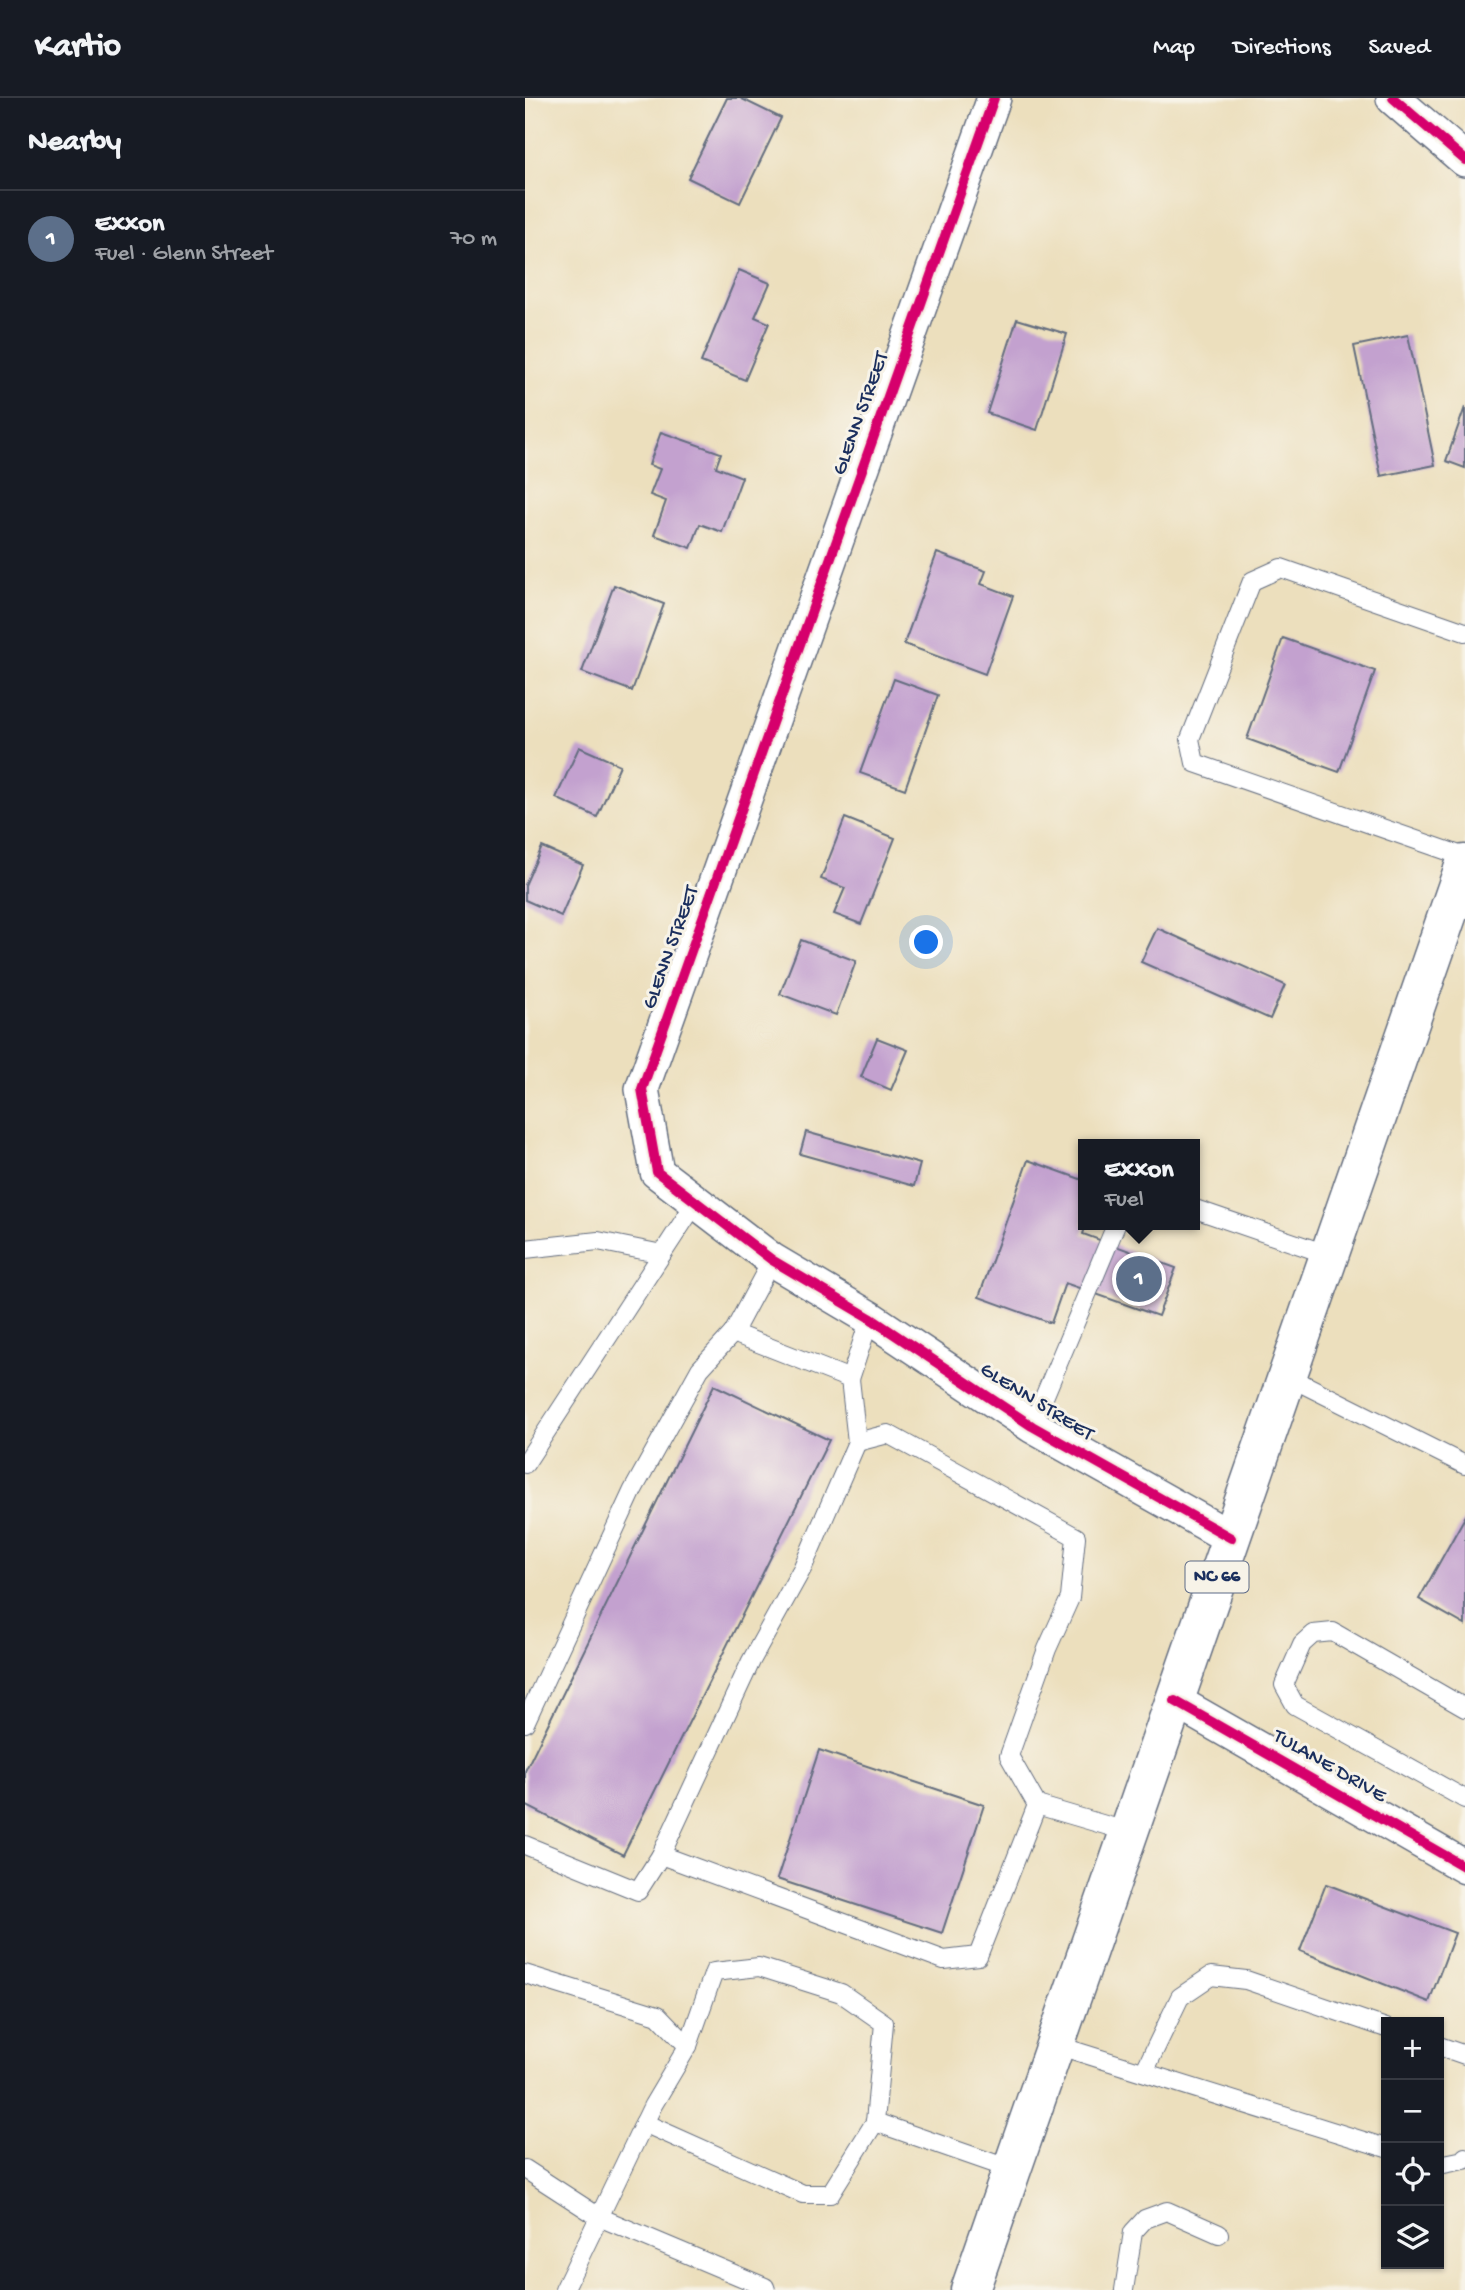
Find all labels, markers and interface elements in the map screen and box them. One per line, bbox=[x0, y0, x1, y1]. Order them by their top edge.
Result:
text: Kartio bbox=[35, 29, 121, 67]
text: Map bbox=[1153, 34, 1195, 63]
text: Directions bbox=[1233, 34, 1331, 63]
text: Saved bbox=[1369, 34, 1430, 63]
text: Nearby bbox=[28, 126, 121, 161]
text: Exxon bbox=[95, 210, 164, 241]
text: 1 bbox=[46, 226, 56, 253]
text: 70 m bbox=[450, 226, 497, 253]
text: Fuel · Glenn Street bbox=[95, 241, 273, 268]
street label: GLENN STREET bbox=[828, 348, 896, 479]
street label: GLENN STREET bbox=[638, 882, 706, 1013]
your location bbox=[909, 925, 943, 959]
popup bbox=[1078, 1139, 1200, 1230]
text: Exxon bbox=[1104, 1156, 1174, 1187]
text: Fuel bbox=[1104, 1187, 1144, 1214]
pin: 1 bbox=[1116, 1253, 1162, 1305]
street label: GLENN STREET bbox=[974, 1358, 1098, 1448]
road number: NC 66 bbox=[1185, 1562, 1249, 1592]
street label: TULANE DRIVE bbox=[1267, 1724, 1391, 1810]
map controls bbox=[1381, 2017, 1444, 2269]
button: + bbox=[1381, 2017, 1444, 2080]
button: − bbox=[1381, 2080, 1444, 2143]
button: locate bbox=[1381, 2143, 1444, 2206]
button: layers bbox=[1381, 2206, 1444, 2269]

